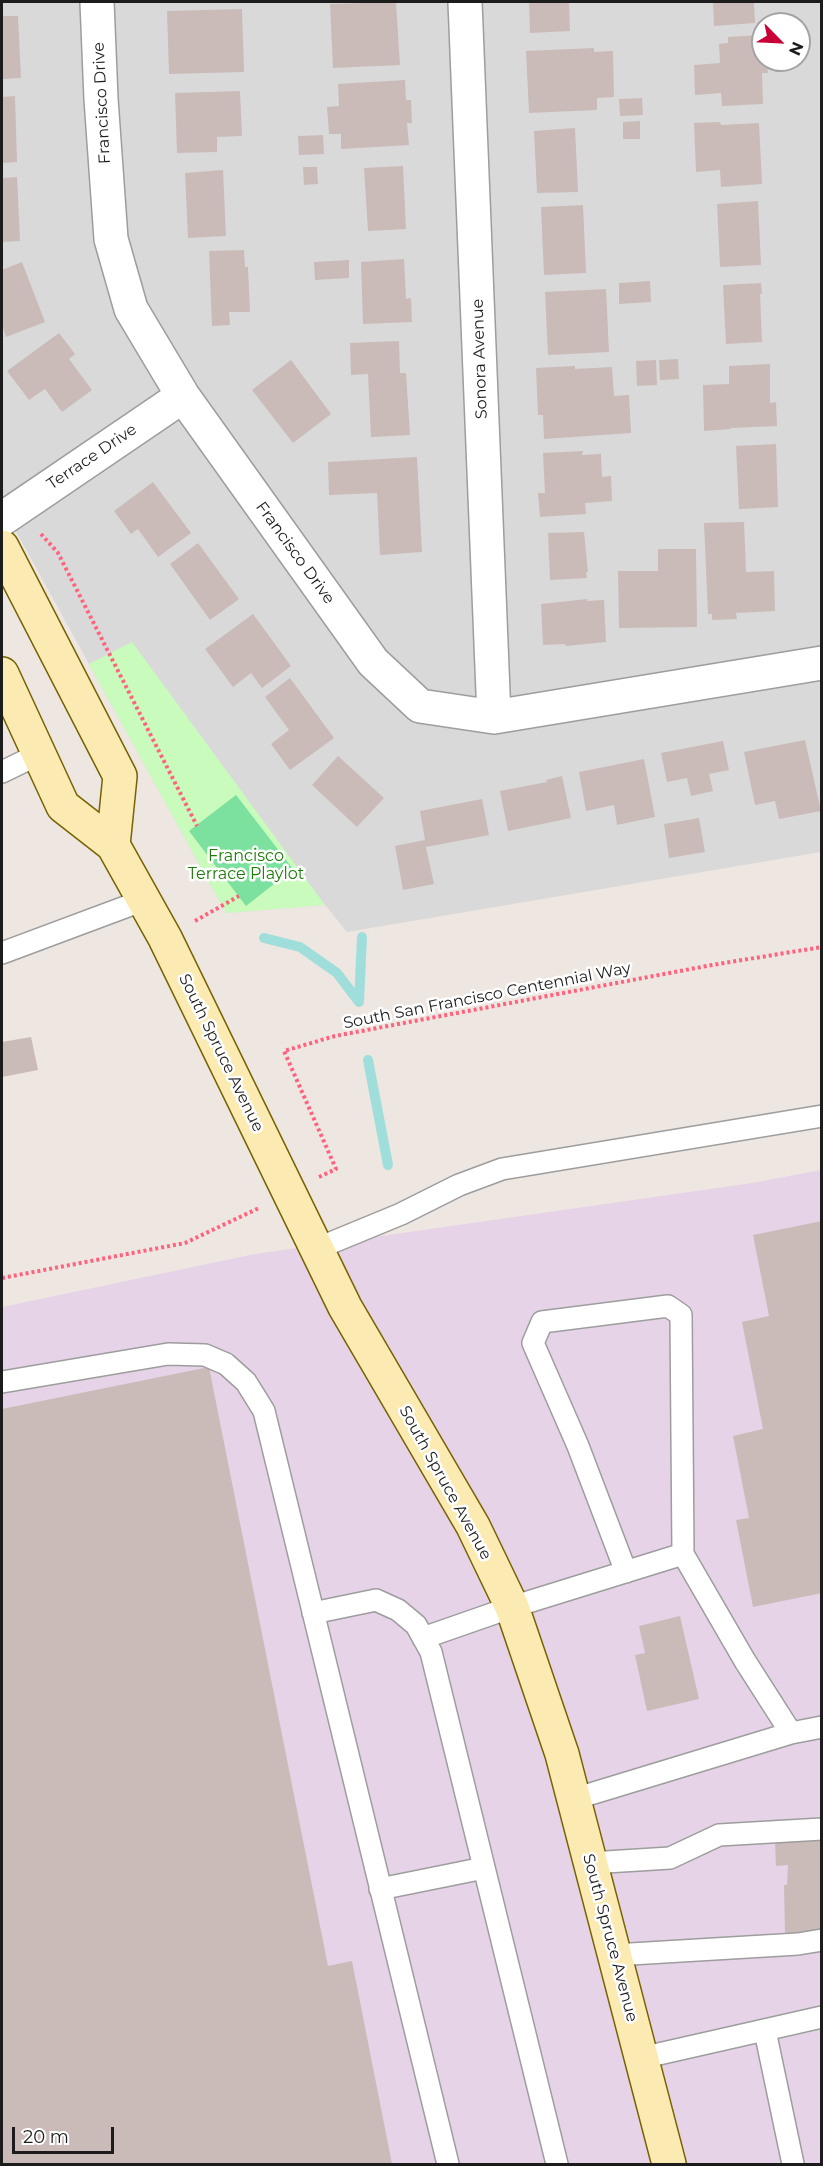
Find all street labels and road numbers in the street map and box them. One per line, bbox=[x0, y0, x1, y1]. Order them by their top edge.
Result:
street label: Francisco Drive bbox=[89, 42, 115, 164]
street label: Sonora Avenue bbox=[468, 298, 492, 420]
street label: Terrace Drive bbox=[43, 420, 141, 494]
street label: Francisco Drive bbox=[251, 498, 339, 608]
street label: South San Francisco Centennial Way bbox=[342, 959, 632, 1033]
street label: South Spruce Avenue bbox=[174, 971, 268, 1135]
street label: South Spruce Avenue bbox=[395, 1403, 495, 1563]
street label: South Spruce Avenue bbox=[578, 1852, 642, 2024]

